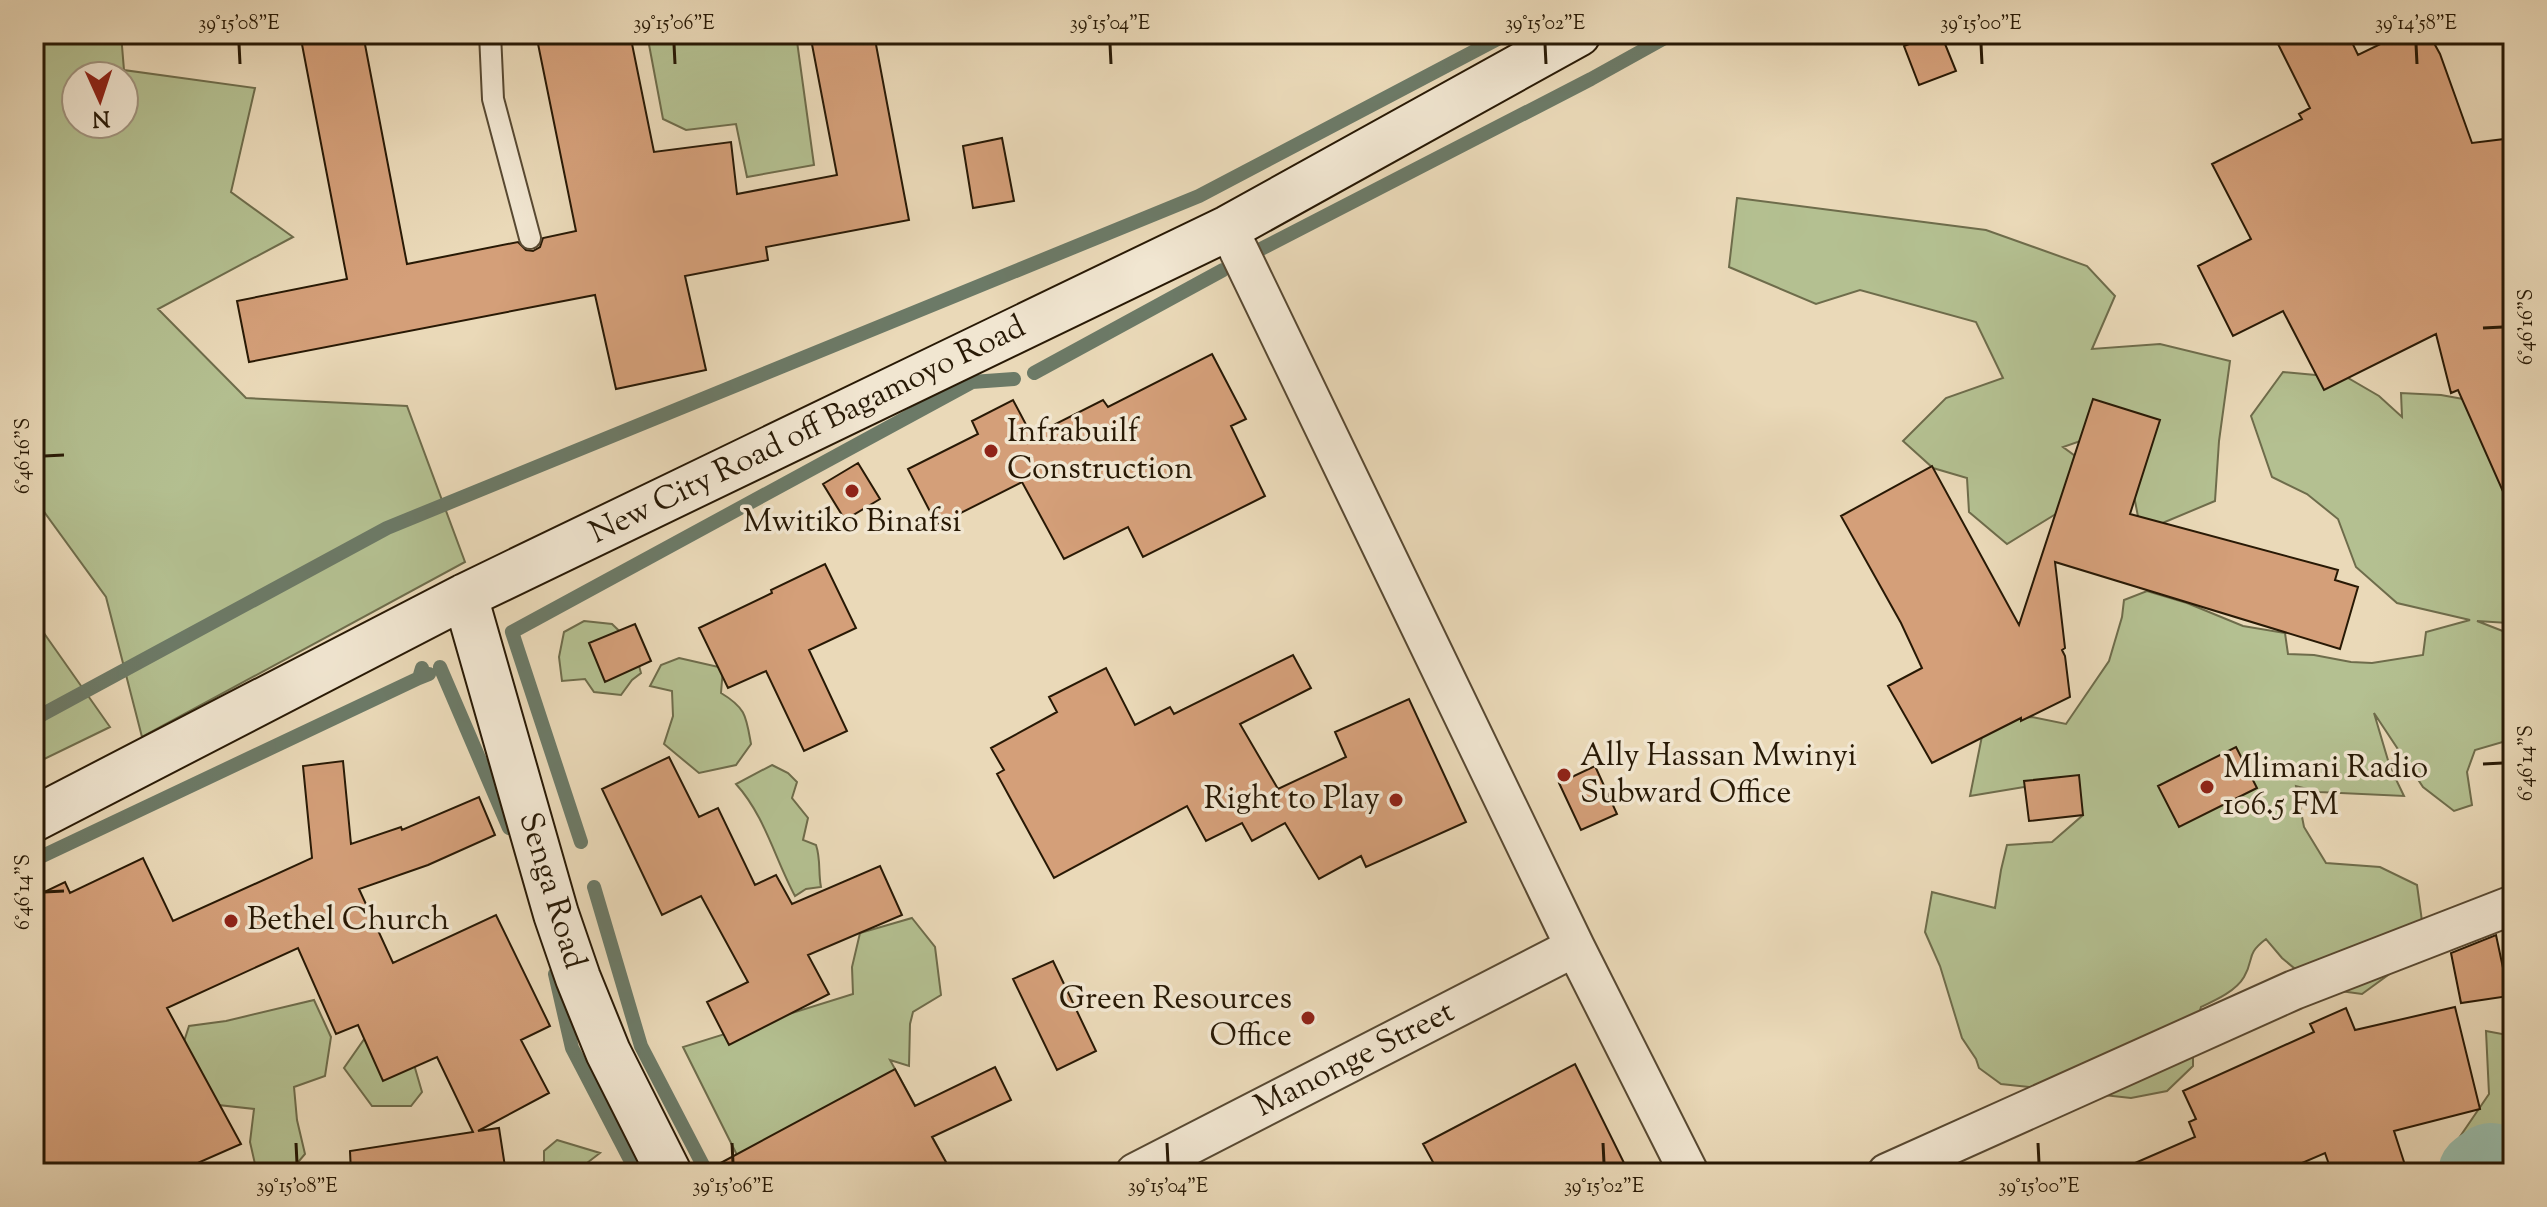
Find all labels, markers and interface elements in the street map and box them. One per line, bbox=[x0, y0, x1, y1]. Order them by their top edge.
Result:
text: 39°15'08"E bbox=[198, 10, 280, 39]
text: 39°15'06"E bbox=[633, 10, 715, 39]
text: 39°15'04"E bbox=[1070, 10, 1150, 39]
text: 39°15'02"E bbox=[1505, 10, 1585, 39]
text: 39°15'00"E bbox=[1940, 10, 2022, 39]
text: 39°14'58"E bbox=[2375, 10, 2457, 39]
north arrow bbox=[60, 60, 140, 140]
text: N bbox=[91, 101, 110, 133]
text: 6°46'16"S bbox=[2513, 289, 2542, 365]
street label: New City Road off Bagamoyo Road bbox=[582, 305, 1034, 557]
place label: Infrabuilf Construction bbox=[1007, 410, 1193, 493]
text: 6°46'16"S bbox=[10, 418, 39, 494]
marker: Infrabuilf Construction bbox=[982, 442, 1000, 460]
marker: Mwitiko Binafsi bbox=[843, 482, 861, 500]
place label: Mwitiko Binafsi bbox=[743, 500, 961, 546]
text: 6°46'14"S bbox=[2513, 725, 2542, 801]
place label: Ally Hassan Mwinyi Subward Office bbox=[1580, 734, 1857, 817]
place label: Mlimani Radio 106.5 FM bbox=[2223, 746, 2428, 829]
marker: Ally Hassan Mwinyi Subward Office bbox=[1555, 766, 1573, 784]
place label: Right to Play bbox=[1204, 777, 1380, 823]
marker: Mlimani Radio 106.5 FM bbox=[2198, 778, 2216, 796]
marker: Right to Play bbox=[1387, 791, 1405, 809]
street label: Senga Road bbox=[505, 807, 597, 975]
text: 6°46'14"S bbox=[10, 854, 39, 930]
place label: Bethel Church bbox=[247, 898, 450, 944]
marker: Bethel Church bbox=[222, 912, 240, 930]
place label: Green Resources Office bbox=[1059, 977, 1292, 1060]
street label: Manonge Street bbox=[1247, 990, 1463, 1130]
marker: Green Resources Office bbox=[1299, 1009, 1317, 1027]
text: 39°15'08"E bbox=[256, 1173, 338, 1202]
text: 39°15'06"E bbox=[692, 1173, 774, 1202]
text: 39°15'04"E bbox=[1128, 1173, 1208, 1202]
text: 39°15'02"E bbox=[1564, 1173, 1644, 1202]
text: 39°15'00"E bbox=[1998, 1173, 2080, 1202]

